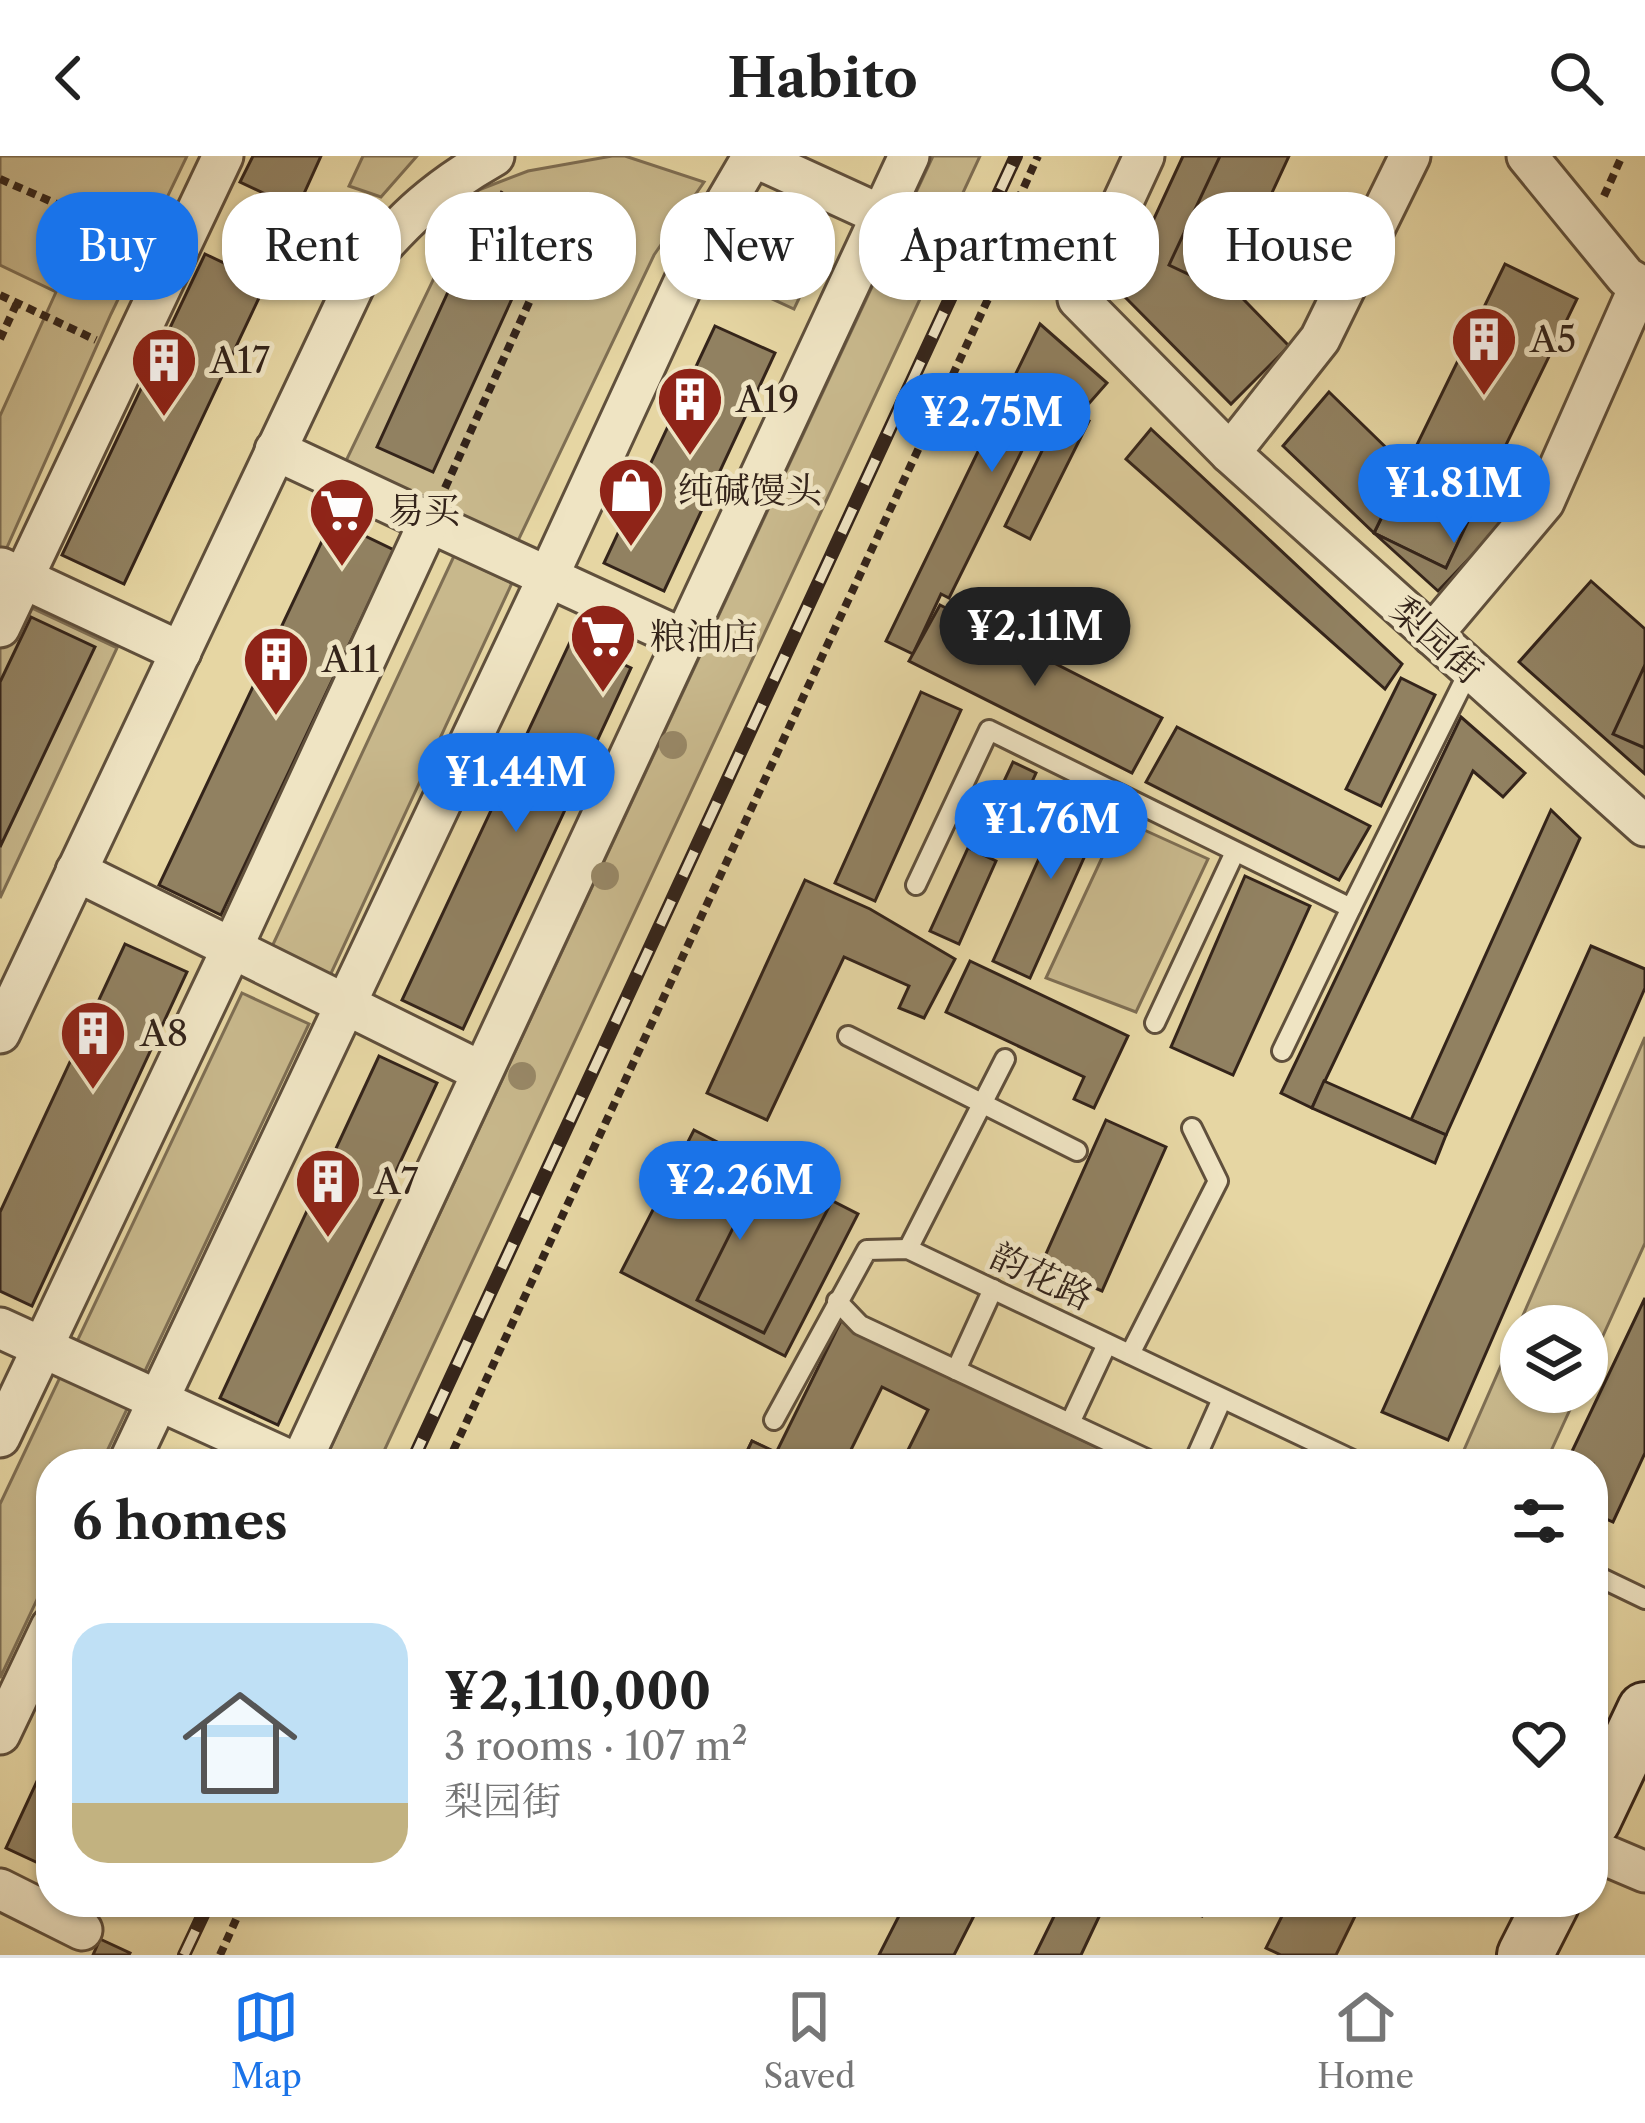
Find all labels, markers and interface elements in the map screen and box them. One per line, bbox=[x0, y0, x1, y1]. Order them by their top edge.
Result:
icon: back bbox=[36, 45, 102, 111]
text: Habito bbox=[727, 45, 918, 111]
icon: search bbox=[1543, 45, 1609, 111]
chip: Buy bbox=[36, 192, 198, 300]
chip: Rent bbox=[222, 192, 401, 300]
chip: Filters bbox=[425, 192, 636, 300]
chip: New bbox=[660, 192, 835, 300]
chip: Apartment bbox=[859, 192, 1159, 300]
chip: House bbox=[1183, 192, 1395, 300]
building icon: A5 bbox=[1449, 304, 1519, 398]
place label: A5 bbox=[1529, 317, 1576, 361]
building icon: A17 bbox=[129, 325, 199, 419]
place label: A17 bbox=[209, 338, 270, 382]
building icon: A19 bbox=[655, 364, 725, 458]
pin: ¥2.75M bbox=[894, 373, 1090, 475]
place label: A19 bbox=[735, 377, 799, 421]
text: ¥2.75M bbox=[920, 388, 1064, 436]
pin: ¥1.81M bbox=[1356, 444, 1552, 546]
shop icon: 纯碱馒头 bbox=[596, 455, 666, 549]
text: ¥1.81M bbox=[1385, 459, 1523, 507]
place label: 纯碱馒头 bbox=[678, 468, 822, 512]
supermarket icon: 易买 bbox=[307, 475, 377, 569]
place label: 易买 bbox=[388, 488, 460, 532]
pin: ¥2.11M bbox=[937, 587, 1133, 689]
street label: 梨园街 bbox=[1382, 588, 1492, 692]
supermarket icon: 粮油店 bbox=[568, 601, 638, 695]
text: ¥2.11M bbox=[966, 602, 1104, 650]
place label: 粮油店 bbox=[650, 614, 758, 658]
building icon: A11 bbox=[241, 624, 311, 718]
place label: A11 bbox=[321, 637, 379, 681]
pin: ¥1.44M bbox=[418, 733, 614, 835]
text: ¥1.44M bbox=[445, 748, 587, 796]
pin: ¥1.76M bbox=[953, 780, 1149, 882]
text: ¥1.76M bbox=[982, 795, 1120, 843]
building icon: A8 bbox=[58, 998, 128, 1092]
place label: A8 bbox=[139, 1011, 188, 1055]
pin: ¥2.26M bbox=[642, 1141, 838, 1243]
building icon: A7 bbox=[293, 1146, 363, 1240]
text: ¥2.26M bbox=[666, 1156, 814, 1204]
place label: A7 bbox=[373, 1159, 419, 1203]
street label: 韵花路 bbox=[984, 1233, 1100, 1319]
map controls bbox=[1500, 1305, 1608, 1413]
button: layers bbox=[1500, 1305, 1608, 1413]
icon: filters bbox=[1506, 1488, 1572, 1554]
text: 6 homes bbox=[72, 1490, 288, 1552]
text: ¥2,110,000 bbox=[444, 1660, 711, 1722]
icon: home bbox=[168, 1671, 312, 1815]
icon: heart bbox=[1506, 1710, 1572, 1776]
text: 3 rooms · 107 m² bbox=[444, 1722, 748, 1770]
text: 梨园街 bbox=[444, 1777, 561, 1825]
tab: Map bbox=[231, 1984, 302, 2097]
tab: Saved bbox=[764, 1984, 855, 2097]
tab: Home bbox=[1317, 1984, 1414, 2097]

